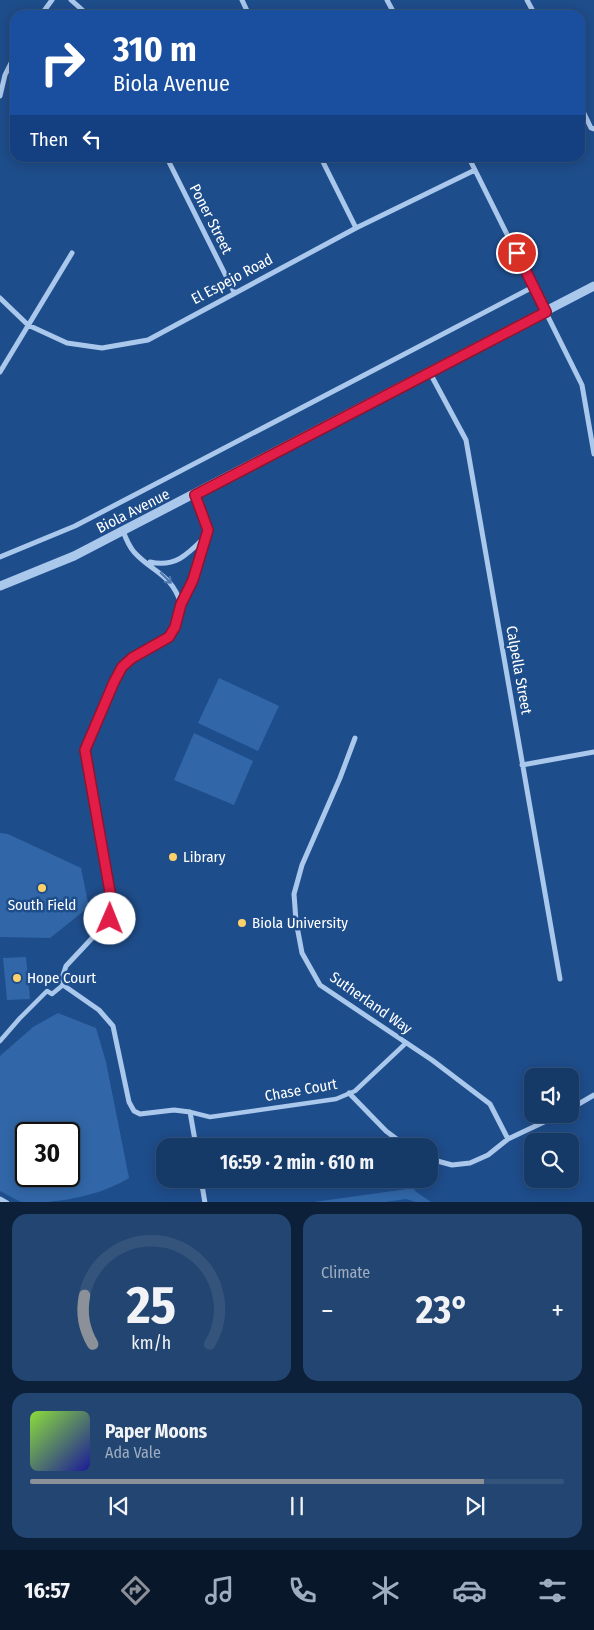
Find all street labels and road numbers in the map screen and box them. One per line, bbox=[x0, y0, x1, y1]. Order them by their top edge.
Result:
street label: Poner Street bbox=[186, 181, 236, 257]
street label: El Espejo Road bbox=[188, 250, 276, 308]
street label: Biola Avenue bbox=[93, 485, 173, 537]
street label: Calpella Street bbox=[502, 624, 536, 716]
street label: Sutherland Way bbox=[326, 968, 416, 1038]
street label: Chase Court bbox=[263, 1075, 339, 1105]

